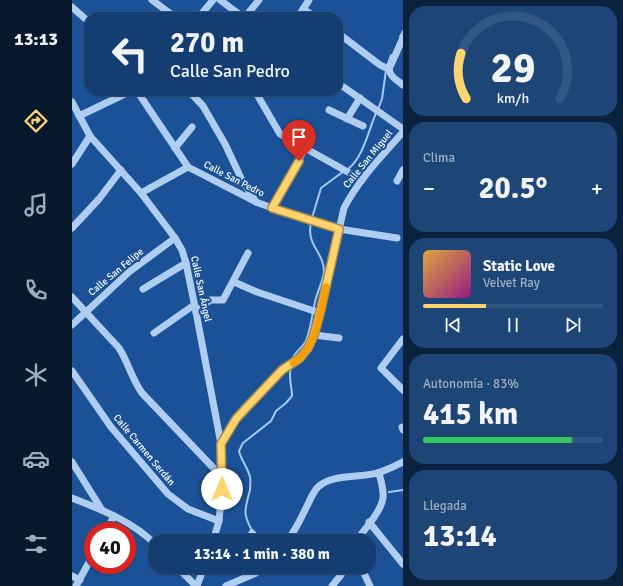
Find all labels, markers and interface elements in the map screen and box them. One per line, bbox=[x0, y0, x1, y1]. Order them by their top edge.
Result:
text: 270 m bbox=[170, 26, 244, 60]
text: 13:13 bbox=[14, 28, 58, 50]
icon: left bbox=[104, 28, 156, 80]
text: 29 bbox=[491, 43, 535, 94]
text: Calle San Pedro bbox=[170, 60, 290, 82]
text: km/h bbox=[497, 90, 529, 107]
icon: directions bbox=[22, 107, 50, 135]
pin bbox=[282, 120, 316, 161]
icon: arrive bbox=[288, 126, 310, 148]
street label: Calle San Miguel bbox=[341, 127, 395, 191]
text: Clima bbox=[423, 150, 455, 166]
street label: Calle San Pedro bbox=[202, 159, 266, 199]
text: 20.5° bbox=[478, 170, 548, 207]
text: − bbox=[423, 175, 435, 202]
text: + bbox=[591, 175, 603, 202]
icon: music bbox=[22, 191, 50, 219]
street label: Calle San Felipe bbox=[86, 246, 146, 298]
street label: Calle San Ángel bbox=[188, 255, 215, 323]
text: Static Love bbox=[483, 257, 555, 275]
text: Velvet Ray bbox=[483, 275, 540, 291]
icon: phone bbox=[22, 276, 50, 304]
icon: previous bbox=[442, 314, 464, 336]
icon: pause bbox=[502, 314, 524, 336]
icon: next bbox=[562, 314, 584, 336]
icon: climate bbox=[22, 361, 50, 389]
text: Autonomía · 83% bbox=[423, 376, 519, 392]
text: 415 km bbox=[423, 396, 518, 433]
street label: Calle Carmen Serdán bbox=[111, 412, 177, 488]
icon: car bbox=[22, 445, 50, 473]
position arrow bbox=[201, 468, 243, 510]
text: Llegada bbox=[423, 498, 467, 514]
text: 13:14 bbox=[423, 518, 497, 555]
speed limit sign: 40 bbox=[84, 522, 136, 574]
icon: filters bbox=[22, 530, 50, 558]
text: 13:14 · 1 min · 380 m bbox=[194, 545, 330, 563]

